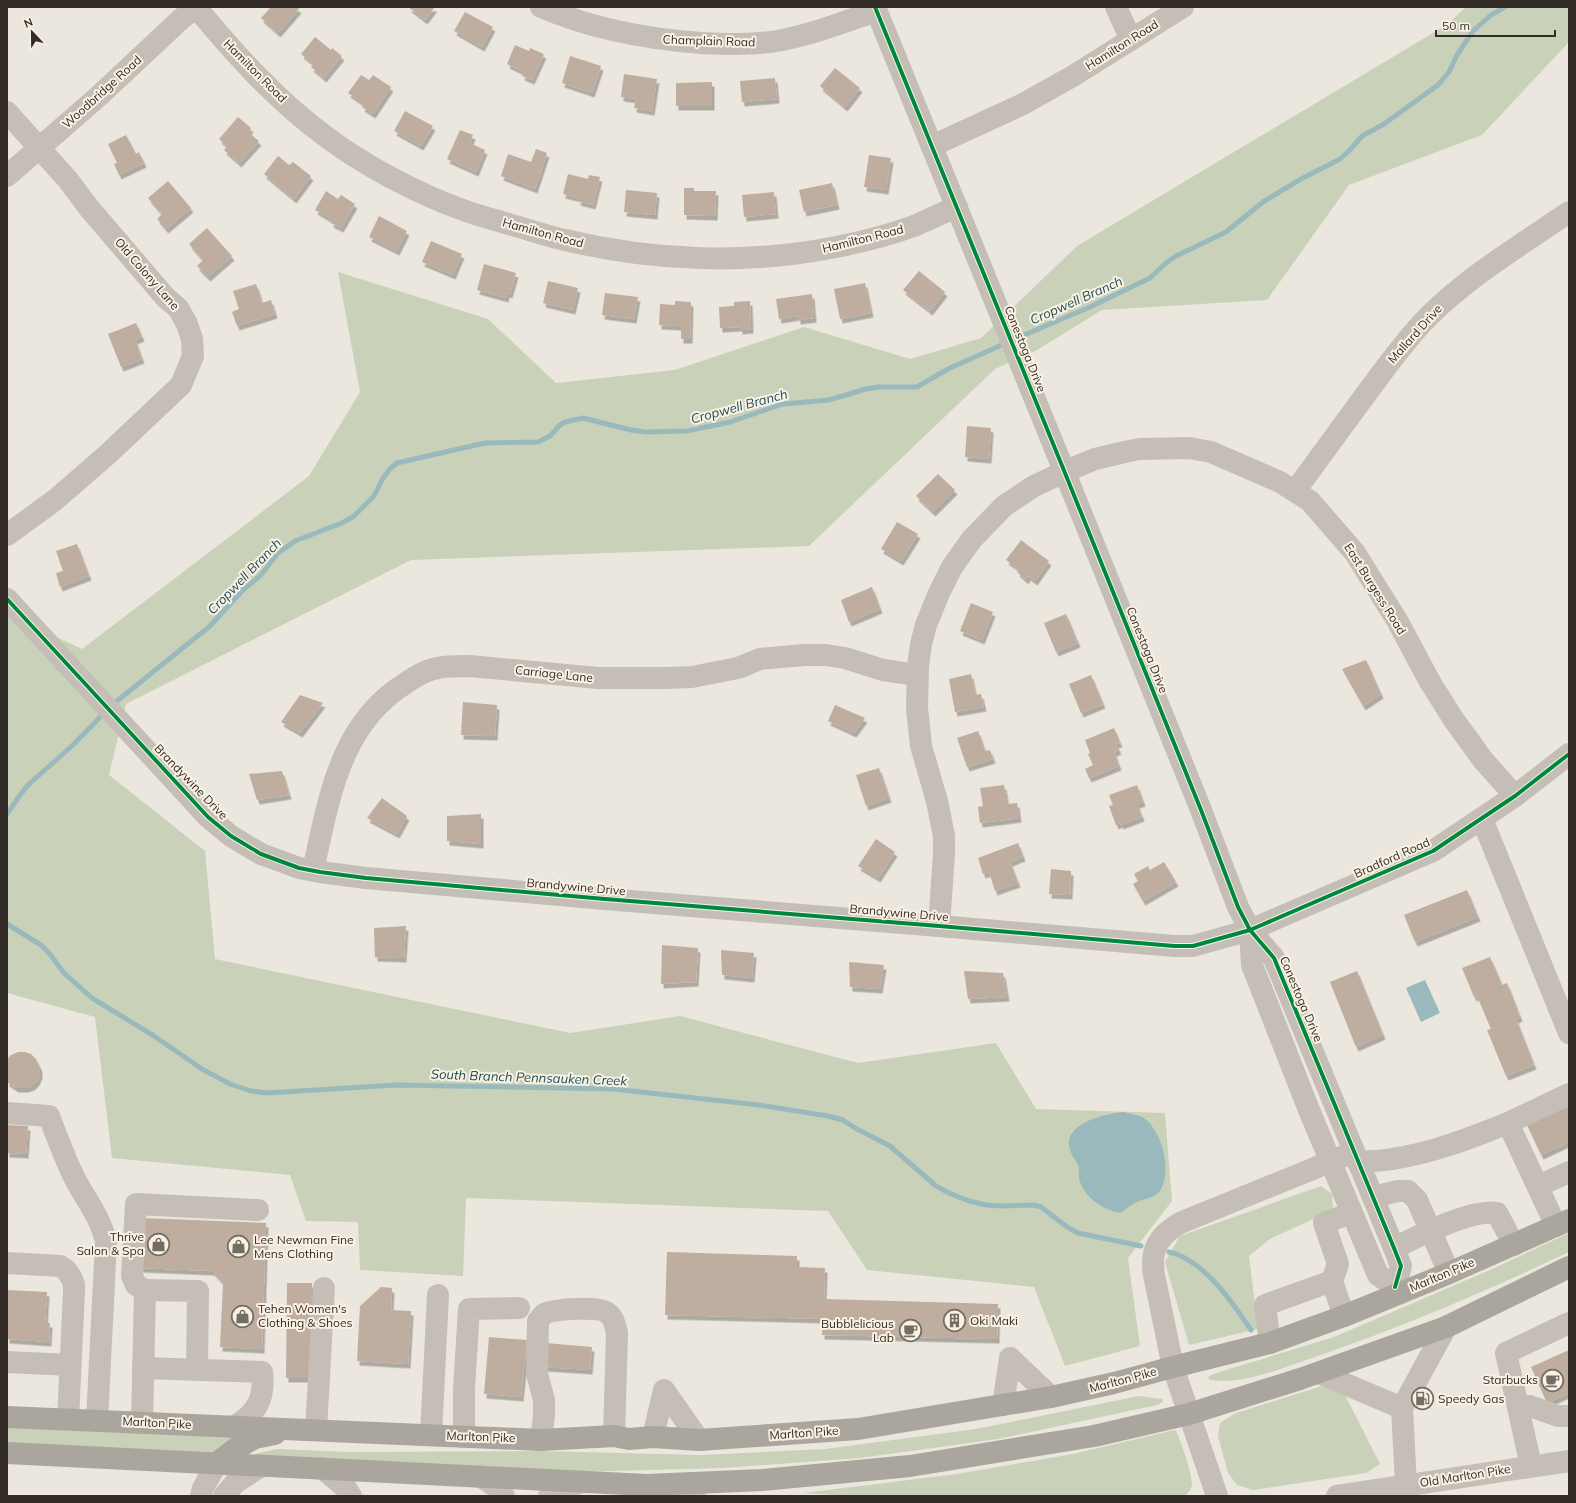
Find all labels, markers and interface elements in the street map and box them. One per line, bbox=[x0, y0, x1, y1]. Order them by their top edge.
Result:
north arrow bbox=[12, 12, 52, 52]
scale bar bbox=[1436, 12, 1555, 38]
text: N bbox=[22, 15, 35, 31]
street label: Hamilton Road bbox=[1082, 16, 1161, 73]
text: 50 m bbox=[1442, 18, 1470, 33]
street label: Champlain Road bbox=[662, 31, 756, 50]
street label: Hamilton Road bbox=[221, 36, 290, 105]
street label: Woodbridge Road bbox=[59, 52, 144, 131]
street label: Hamilton Road bbox=[501, 215, 585, 251]
street label: Hamilton Road bbox=[821, 221, 905, 256]
street label: Old Colony Lane bbox=[112, 235, 183, 313]
water label: Cropwell Branch bbox=[1027, 272, 1125, 328]
street label: Mallard Drive bbox=[1384, 301, 1445, 366]
street label: Conestoga Drive bbox=[1001, 304, 1050, 394]
water label: Cropwell Branch bbox=[689, 385, 789, 427]
water label: Cropwell Branch bbox=[204, 535, 284, 617]
street label: East Burgess Road bbox=[1341, 540, 1410, 637]
street label: Conestoga Drive bbox=[1123, 605, 1172, 695]
street label: Carriage Lane bbox=[514, 662, 594, 685]
street label: Brandywine Drive bbox=[151, 741, 231, 823]
street label: Bradford Road bbox=[1351, 834, 1432, 881]
street label: Brandywine Drive bbox=[526, 875, 626, 898]
street label: Brandywine Drive bbox=[849, 901, 949, 924]
street label: Conestoga Drive bbox=[1277, 954, 1326, 1044]
water label: South Branch Pennsauken Creek bbox=[431, 1066, 628, 1088]
place label: Thrive Salon & Spa bbox=[76, 1229, 144, 1258]
shop icon: Thrive Salon & Spa bbox=[146, 1231, 172, 1257]
place label: Lee Newman Fine Mens Clothing bbox=[254, 1232, 354, 1261]
shop icon: Lee Newman Fine Mens Clothing bbox=[226, 1234, 252, 1260]
street label: Marlton Pike bbox=[1407, 1254, 1477, 1295]
place label: Tehen Women's Clothing & Shoes bbox=[258, 1301, 352, 1330]
shop icon: Tehen Women's Clothing & Shoes bbox=[229, 1303, 255, 1329]
building icon: Oki Maki bbox=[942, 1308, 968, 1334]
place label: Oki Maki bbox=[970, 1313, 1018, 1328]
place label: Bubblelicious Lab bbox=[821, 1316, 894, 1345]
cafe icon: Bubblelicious Lab bbox=[897, 1318, 923, 1344]
street label: Marlton Pike bbox=[1088, 1363, 1158, 1396]
cafe icon: Starbucks bbox=[1540, 1367, 1566, 1393]
place label: Starbucks bbox=[1483, 1372, 1538, 1387]
fuel station icon: Speedy Gas bbox=[1409, 1386, 1435, 1412]
place label: Speedy Gas bbox=[1438, 1391, 1504, 1406]
street label: Marlton Pike bbox=[122, 1413, 192, 1432]
street label: Marlton Pike bbox=[769, 1423, 839, 1442]
street label: Marlton Pike bbox=[446, 1428, 516, 1445]
street label: Old Marlton Pike bbox=[1419, 1461, 1511, 1490]

